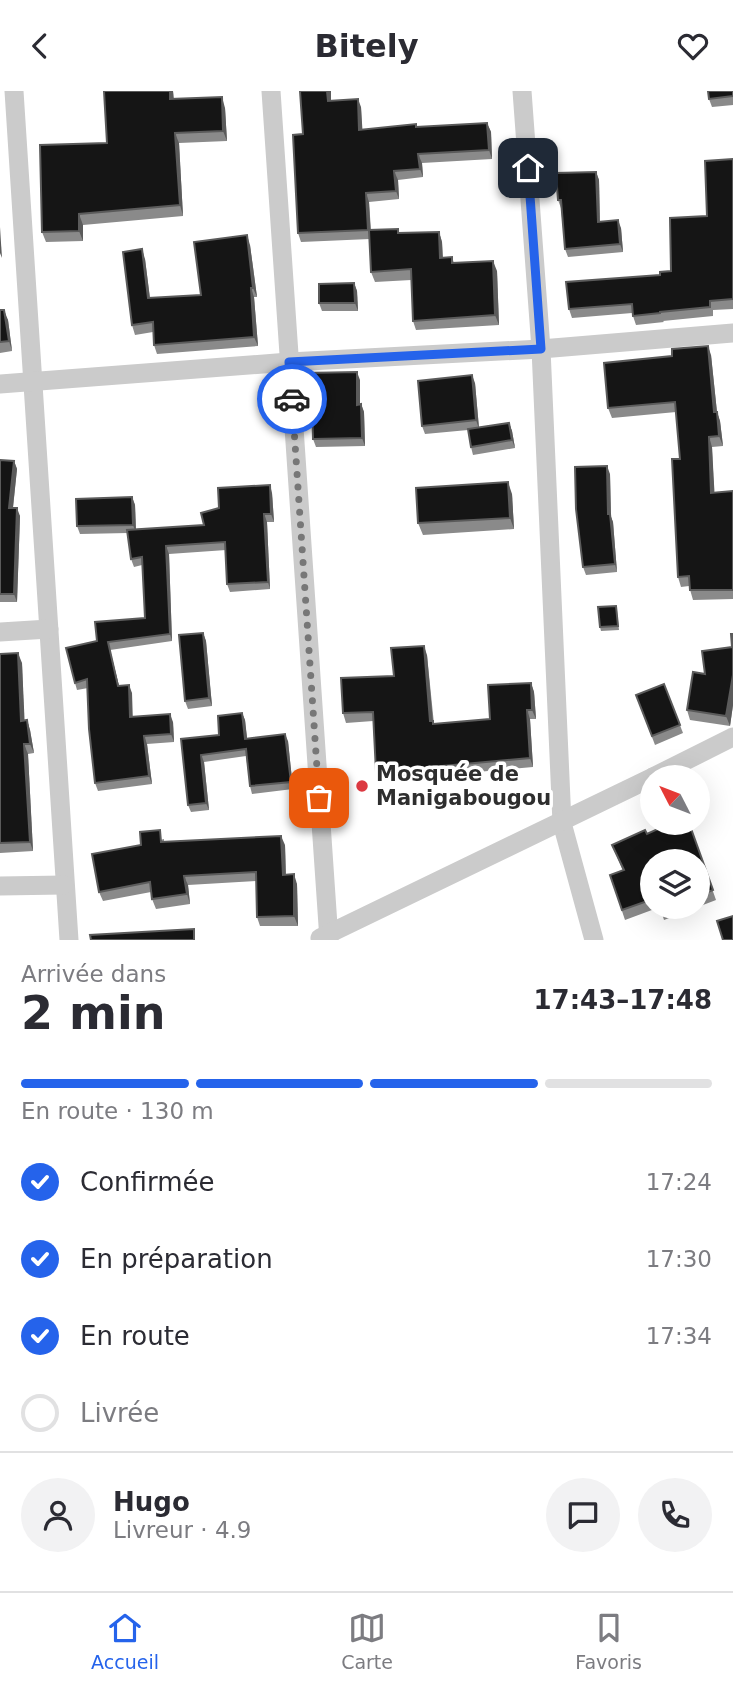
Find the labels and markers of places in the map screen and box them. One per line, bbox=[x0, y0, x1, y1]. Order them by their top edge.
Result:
pin bbox=[498, 138, 558, 198]
place label: Mosquée de Manigabougou bbox=[376, 762, 551, 810]
pin bbox=[289, 768, 349, 828]
marker: Mosquée de Manigabougou bbox=[354, 778, 370, 794]

